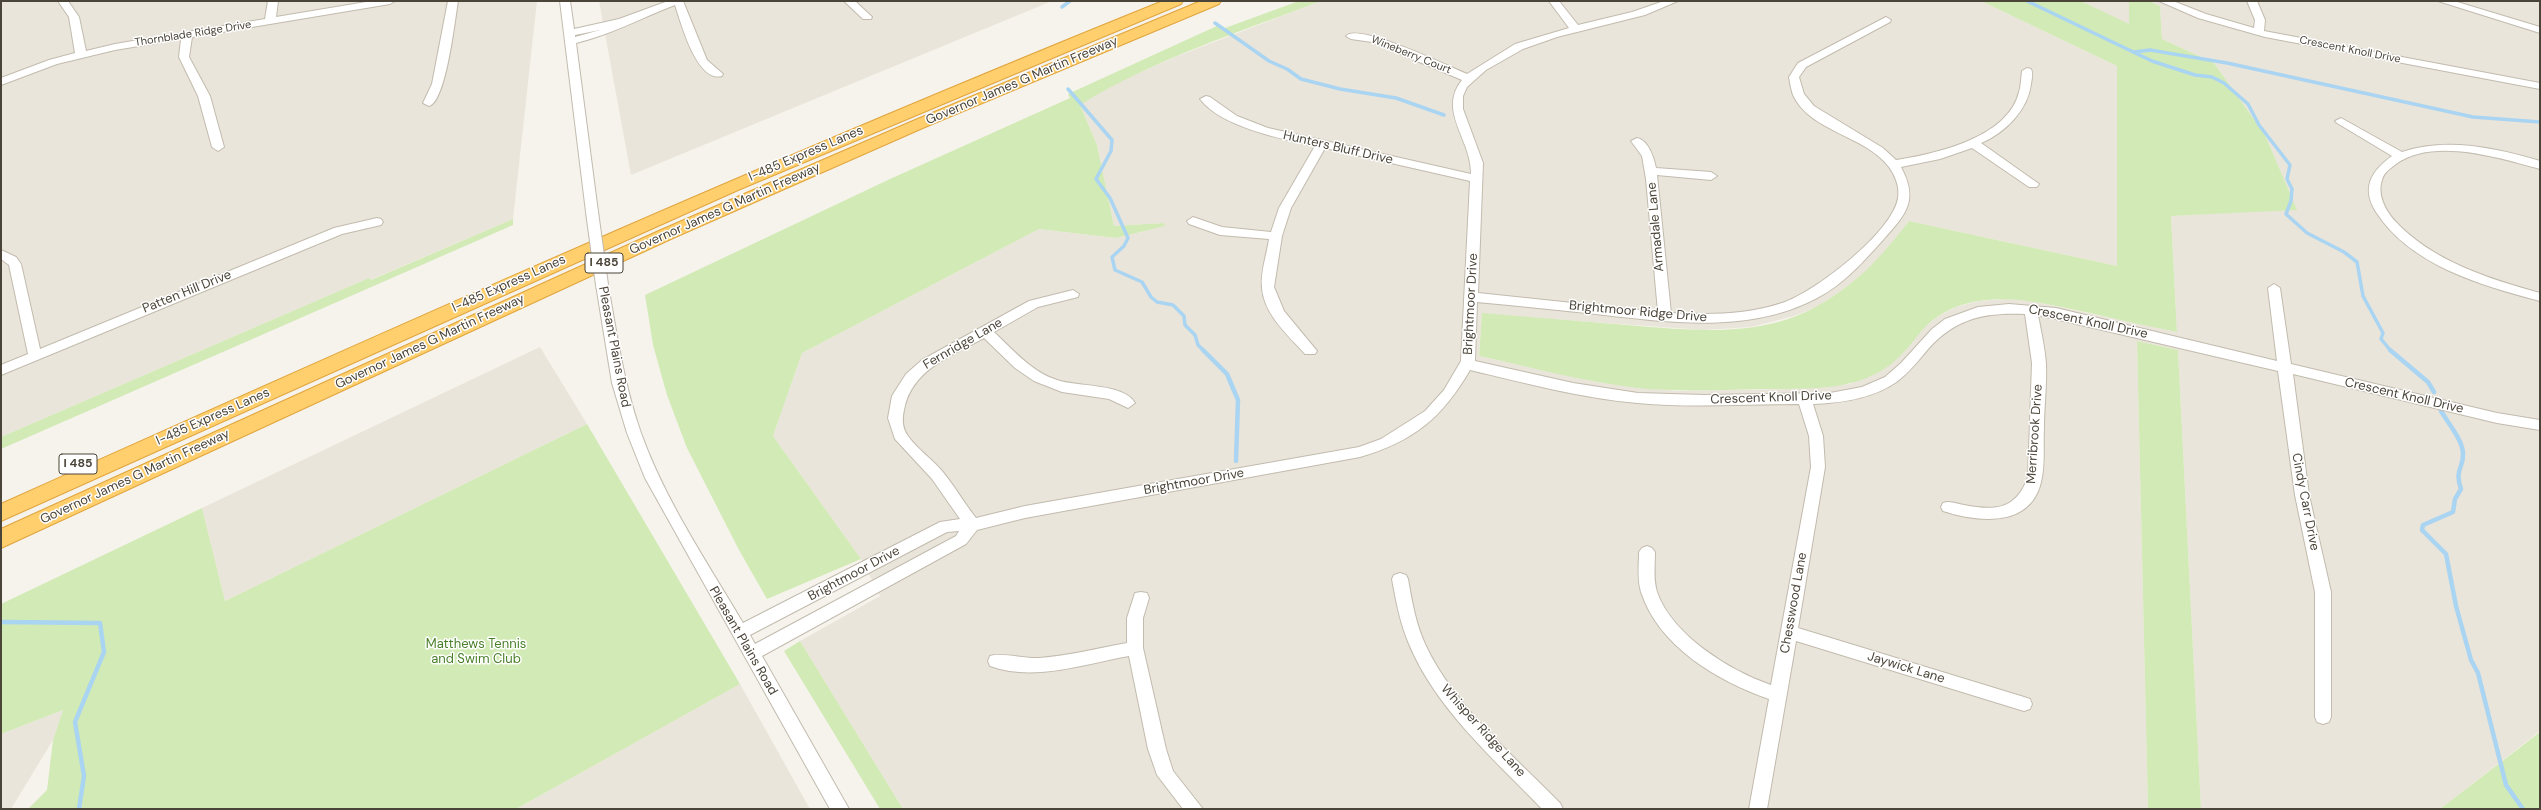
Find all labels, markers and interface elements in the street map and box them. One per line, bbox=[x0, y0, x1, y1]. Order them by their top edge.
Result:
street label: Thornblade Ridge Drive bbox=[134, 18, 252, 50]
street label: Governor James G Martin Freeway bbox=[924, 33, 1120, 129]
street label: Wineberry Court bbox=[1369, 33, 1453, 77]
street label: Crescent Knoll Drive bbox=[2298, 34, 2402, 66]
street label: I-485 Express Lanes bbox=[746, 123, 866, 185]
street label: Hunters Bluff Drive bbox=[1282, 128, 1394, 168]
street label: Governor James G Martin Freeway bbox=[627, 160, 823, 258]
street label: Armadale Lane bbox=[1644, 182, 1668, 272]
street label: I-485 Express Lanes bbox=[450, 252, 568, 316]
road number: I 485 bbox=[585, 253, 623, 273]
street label: Brightmoor Drive bbox=[1461, 253, 1481, 355]
street label: Patten Hill Drive bbox=[140, 267, 234, 317]
street label: Pleasant Plains Road bbox=[595, 285, 633, 409]
street label: Governor James G Martin Freeway bbox=[333, 291, 527, 393]
street label: Brightmoor Ridge Drive bbox=[1568, 298, 1708, 326]
street label: Crescent Knoll Drive bbox=[2027, 302, 2149, 342]
street label: Fernridge Lane bbox=[921, 315, 1005, 373]
street label: Crescent Knoll Drive bbox=[2343, 375, 2465, 417]
street label: Merribrook Drive bbox=[2024, 384, 2046, 484]
street label: I-485 Express Lanes bbox=[154, 385, 272, 449]
street label: Crescent Knoll Drive bbox=[1710, 388, 1832, 408]
street label: Governor James G Martin Freeway bbox=[38, 426, 232, 528]
street label: Cindy Carr Drive bbox=[2288, 452, 2322, 552]
road number: I 485 bbox=[59, 454, 97, 474]
street label: Brightmoor Drive bbox=[1143, 465, 1245, 499]
street label: Brightmoor Drive bbox=[805, 543, 903, 605]
street label: Chesswood Lane bbox=[1777, 551, 1811, 655]
street label: Pleasant Plains Road bbox=[706, 584, 780, 698]
park label: Matthews Tennis and Swim Club bbox=[426, 637, 526, 668]
street label: Jaywick Lane bbox=[1866, 649, 1946, 687]
street label: Whisper Ridge Lane bbox=[1437, 682, 1529, 780]

